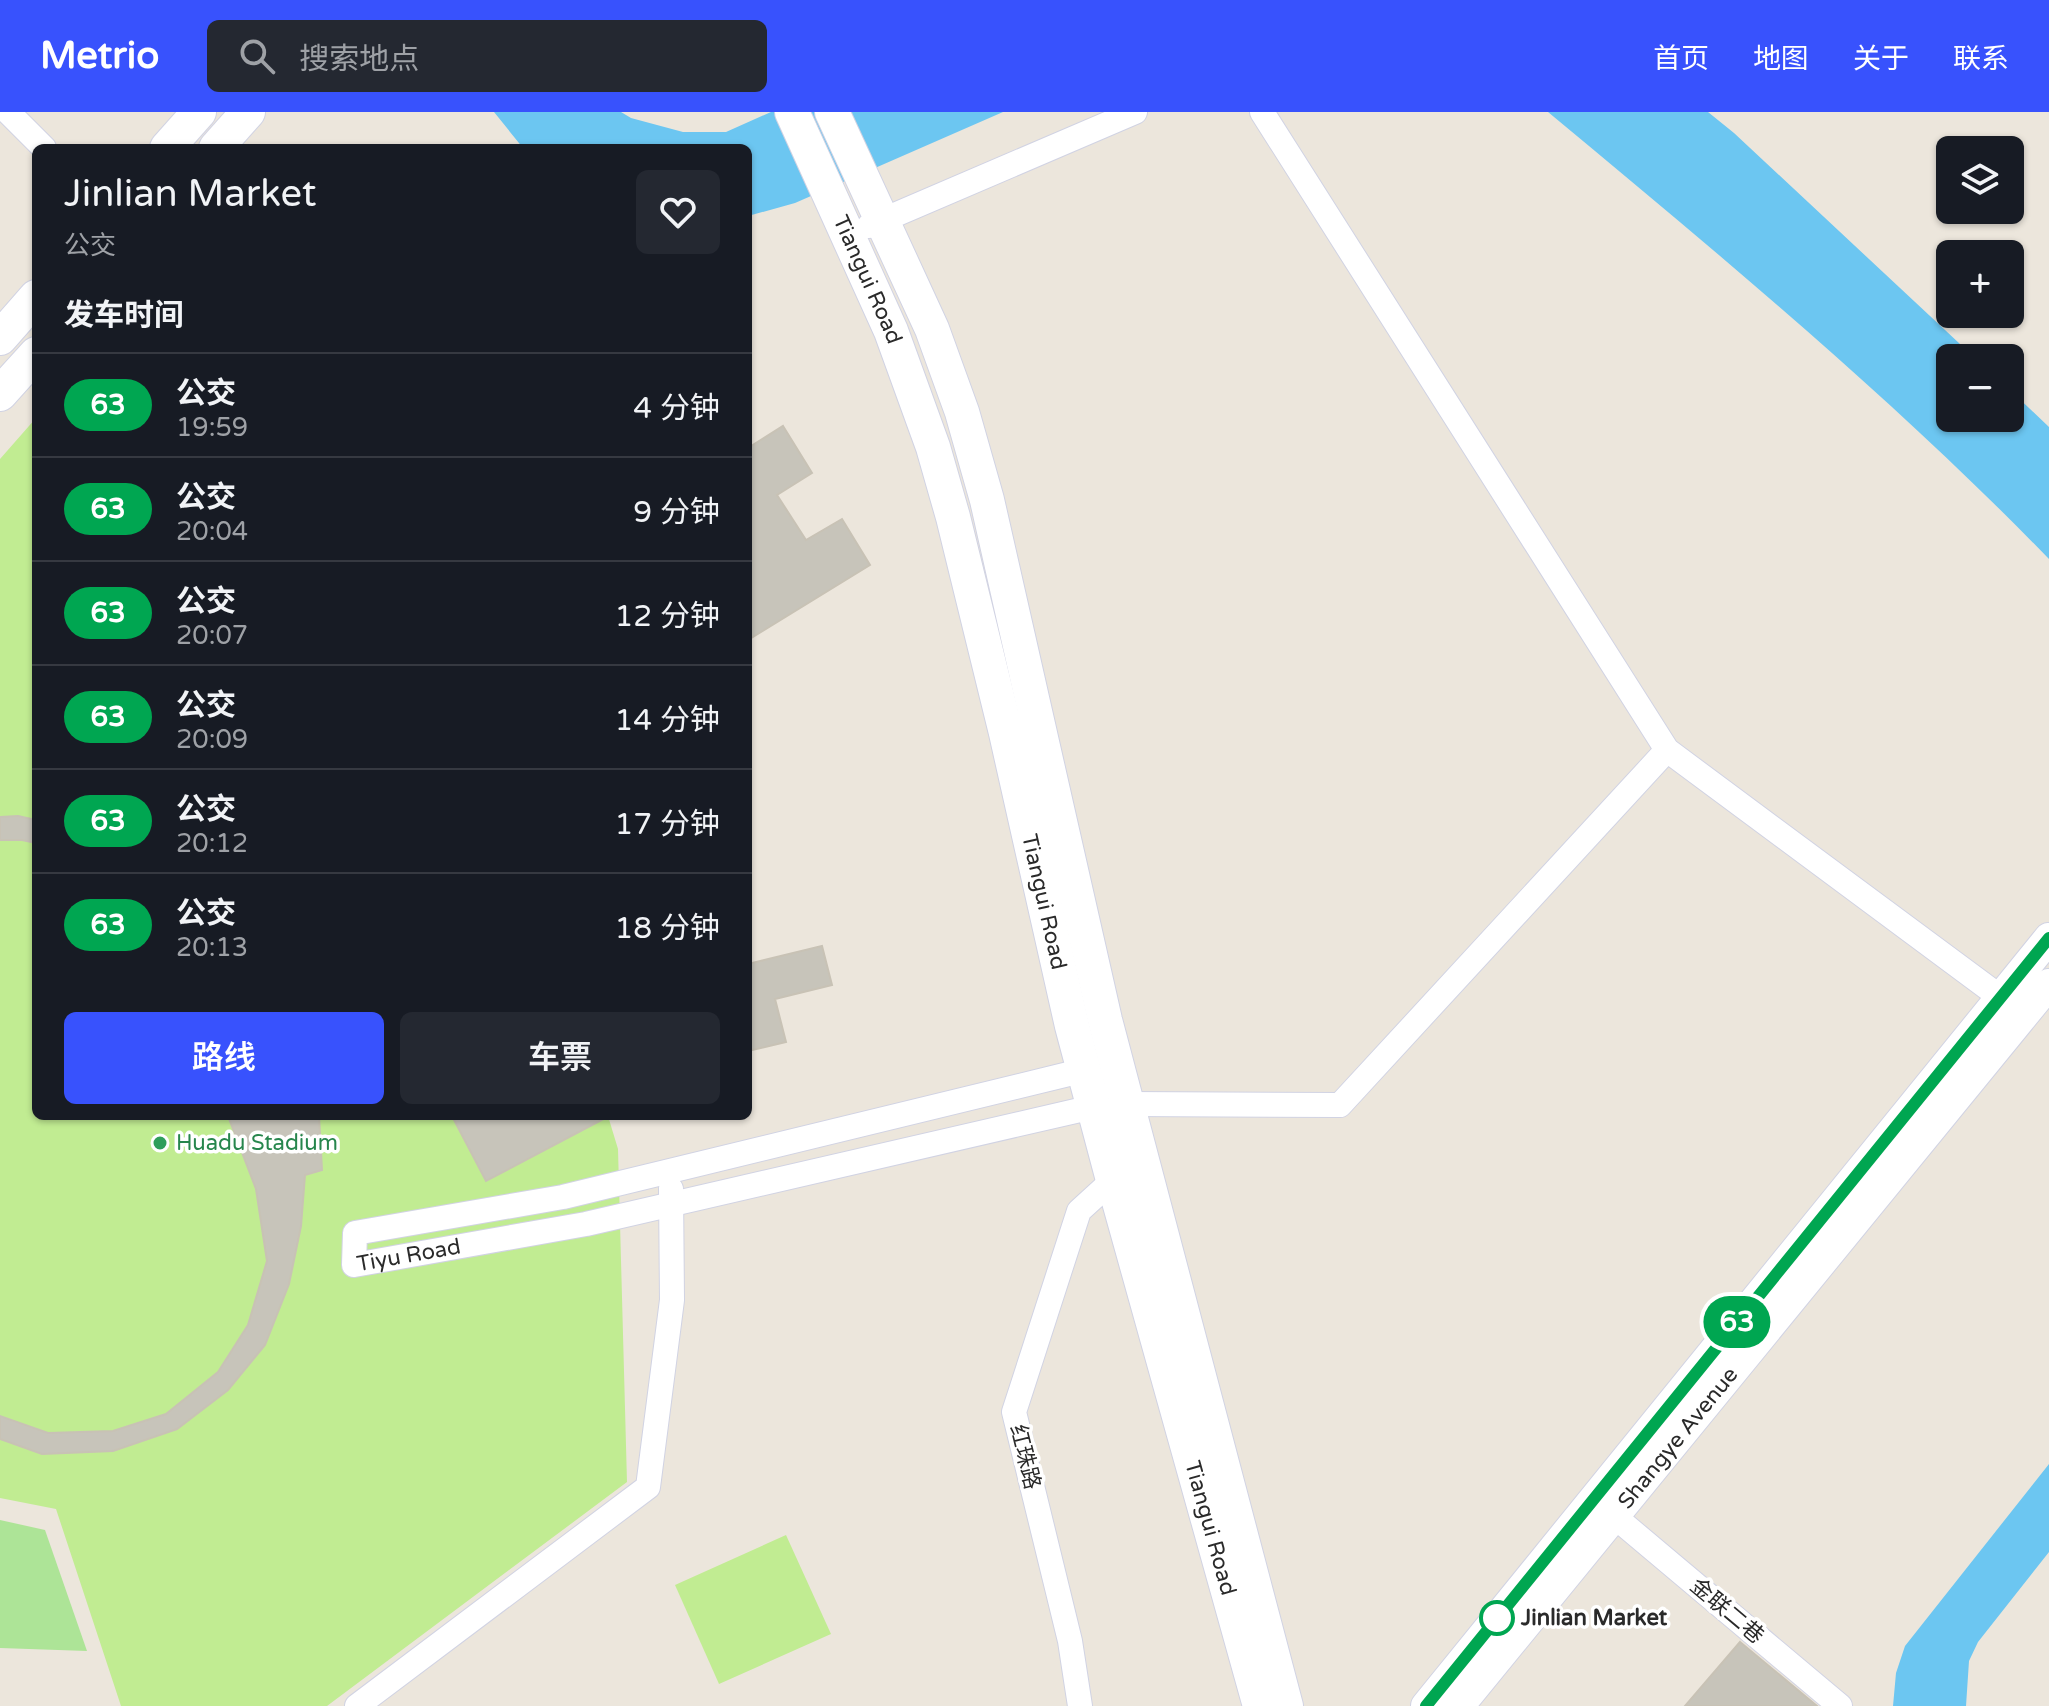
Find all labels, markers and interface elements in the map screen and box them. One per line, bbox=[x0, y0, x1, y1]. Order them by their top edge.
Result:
search box bbox=[207, 20, 767, 92]
text: Metrio bbox=[40, 33, 159, 79]
icon: search bbox=[235, 34, 279, 78]
text: 搜索地点 bbox=[299, 41, 419, 78]
text: 首页 bbox=[1653, 42, 1709, 76]
text: 地图 bbox=[1753, 42, 1809, 76]
text: 关于 bbox=[1853, 42, 1909, 76]
text: 联系 bbox=[1953, 42, 2009, 76]
map controls bbox=[1936, 136, 2024, 432]
button: layers bbox=[1936, 136, 2024, 224]
button: heart bbox=[636, 170, 720, 254]
text: Jinlian Market bbox=[64, 171, 317, 217]
street label: Tiangui Road bbox=[827, 211, 908, 347]
text: 公交 bbox=[64, 230, 116, 261]
button: + bbox=[1936, 240, 2024, 328]
text: 发车时间 bbox=[64, 297, 184, 334]
button: − bbox=[1936, 344, 2024, 432]
text: 公交 bbox=[176, 375, 236, 412]
text: 63 bbox=[90, 388, 126, 422]
text: 4 分钟 bbox=[633, 390, 720, 427]
text: 19:59 bbox=[176, 412, 248, 443]
text: 公交 bbox=[176, 479, 236, 516]
text: 63 bbox=[90, 492, 126, 526]
text: 9 分钟 bbox=[633, 494, 720, 531]
text: 20:04 bbox=[176, 516, 248, 547]
text: 公交 bbox=[176, 583, 236, 620]
text: 63 bbox=[90, 596, 126, 630]
text: 12 分钟 bbox=[615, 598, 720, 635]
text: 20:07 bbox=[176, 620, 248, 651]
text: 公交 bbox=[176, 687, 236, 724]
text: 63 bbox=[90, 700, 126, 734]
text: 14 分钟 bbox=[615, 702, 720, 739]
text: 20:09 bbox=[176, 724, 248, 755]
text: 公交 bbox=[176, 791, 236, 828]
text: 63 bbox=[90, 804, 126, 838]
text: 17 分钟 bbox=[615, 806, 720, 843]
text: 20:12 bbox=[176, 828, 248, 859]
street label: Tiangui Road bbox=[1016, 832, 1072, 972]
text: 公交 bbox=[176, 895, 236, 932]
text: 63 bbox=[90, 908, 126, 942]
text: 18 分钟 bbox=[615, 910, 720, 947]
text: 20:13 bbox=[176, 932, 248, 963]
button: 路线 bbox=[64, 1012, 384, 1104]
button: 车票 bbox=[400, 1012, 720, 1104]
place label: Huadu Stadium bbox=[176, 1130, 338, 1156]
marker: Huadu Stadium bbox=[151, 1134, 169, 1152]
street label: Tiyu Road bbox=[355, 1233, 463, 1277]
line badge: 63 bbox=[1701, 1296, 1773, 1348]
text: 63 bbox=[1719, 1305, 1755, 1339]
street label: Shangye Avenue bbox=[1612, 1362, 1743, 1514]
street label: 红珠路 bbox=[1004, 1422, 1046, 1492]
street label: Tiangui Road bbox=[1179, 1458, 1241, 1598]
street label: 金联二巷 bbox=[1685, 1573, 1769, 1649]
marker: Jinlian Market bbox=[1480, 1601, 1514, 1635]
place label: Jinlian Market bbox=[1520, 1605, 1668, 1631]

